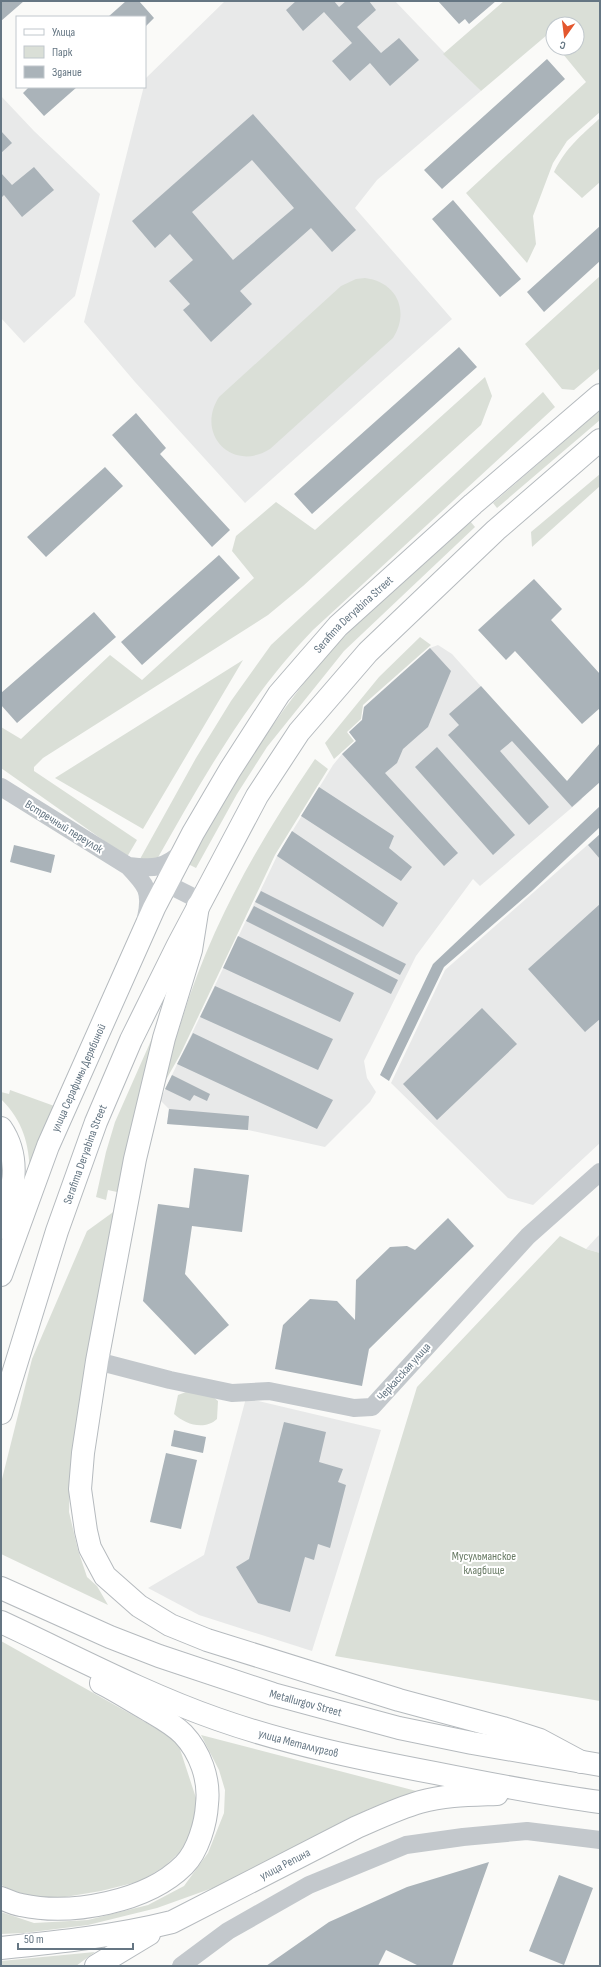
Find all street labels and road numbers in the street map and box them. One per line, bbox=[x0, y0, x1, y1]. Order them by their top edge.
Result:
street label: Serafima Deryabina Street bbox=[310, 572, 396, 656]
street label: Встречный переулок bbox=[22, 797, 106, 857]
street label: улица Серафимы Дерябиной bbox=[48, 1021, 109, 1134]
street label: Serafima Deryabina Street bbox=[60, 1102, 110, 1206]
street label: Черкасская улица bbox=[374, 1339, 434, 1404]
street label: Metallurgov Street bbox=[268, 1686, 344, 1720]
street label: улица Металлургов bbox=[257, 1725, 340, 1761]
street label: улица Репина bbox=[257, 1845, 313, 1883]

